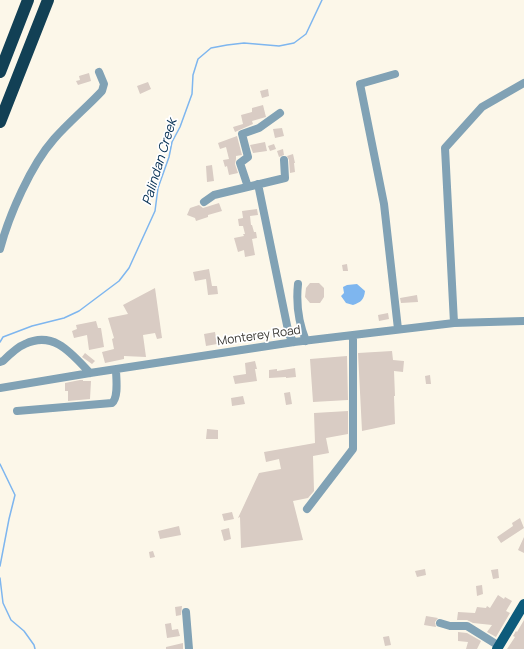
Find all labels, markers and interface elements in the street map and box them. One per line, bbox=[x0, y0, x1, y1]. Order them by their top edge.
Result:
water label: Palindan Creek bbox=[139, 117, 181, 207]
street label: Monterey Road bbox=[216, 323, 302, 349]

